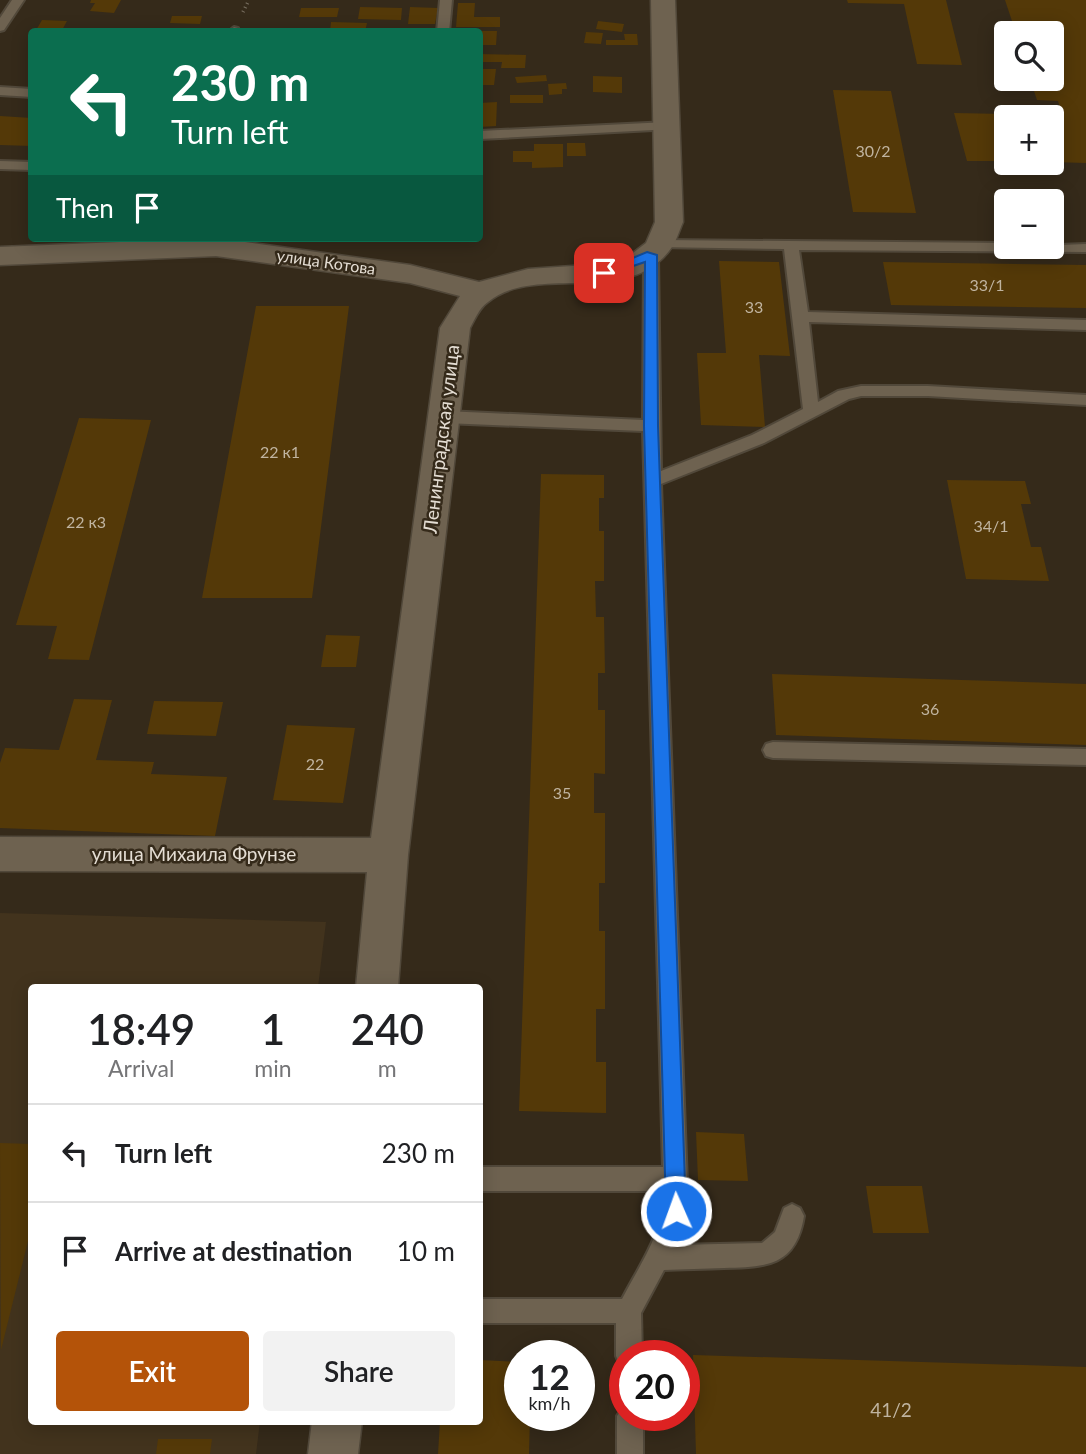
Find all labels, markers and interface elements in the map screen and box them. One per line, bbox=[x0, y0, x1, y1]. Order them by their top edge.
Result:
map controls bbox=[994, 21, 1064, 259]
button: search bbox=[994, 21, 1064, 91]
text: 230 m bbox=[171, 53, 309, 111]
icon: left bbox=[56, 56, 147, 147]
button: + bbox=[994, 105, 1064, 175]
text: Turn left bbox=[171, 112, 288, 151]
house number: 30/2 bbox=[855, 141, 891, 160]
icon: arrive bbox=[128, 189, 166, 227]
button: − bbox=[994, 189, 1064, 259]
text: Then bbox=[56, 192, 114, 224]
pin bbox=[574, 243, 634, 303]
street label: улица Котова bbox=[276, 245, 377, 278]
icon: arrive bbox=[585, 254, 623, 292]
house number: 33/1 bbox=[969, 275, 1005, 294]
house number: 33 bbox=[745, 297, 763, 316]
street label: Ленинградская улица bbox=[417, 343, 463, 536]
house number: 22 к1 bbox=[260, 442, 300, 461]
house number: 22 к3 bbox=[66, 512, 106, 531]
house number: 34/1 bbox=[973, 516, 1009, 535]
house number: 36 bbox=[921, 699, 939, 718]
house number: 22 bbox=[306, 754, 324, 773]
house number: 35 bbox=[553, 783, 571, 802]
street label: улица Михаила Фрунзе bbox=[92, 842, 296, 865]
text: 18:49 bbox=[87, 1004, 195, 1054]
text: 1 bbox=[261, 1004, 285, 1054]
text: 240 bbox=[351, 1004, 424, 1054]
text: Arrival bbox=[108, 1054, 174, 1082]
text: min bbox=[254, 1054, 292, 1082]
text: m bbox=[378, 1054, 397, 1082]
icon: left bbox=[56, 1134, 94, 1172]
text: Turn left bbox=[115, 1137, 212, 1169]
text: 230 m bbox=[382, 1137, 455, 1169]
position arrow bbox=[639, 1174, 713, 1248]
icon: arrive bbox=[56, 1232, 94, 1270]
text: Arrive at destination bbox=[115, 1235, 352, 1267]
text: 10 m bbox=[397, 1235, 455, 1267]
button: Exit bbox=[56, 1331, 249, 1411]
button: Share bbox=[263, 1331, 455, 1411]
speed limit sign: 20 bbox=[609, 1340, 700, 1431]
text: 12 bbox=[529, 1355, 570, 1397]
text: km/h bbox=[528, 1392, 571, 1414]
house number: 41/2 bbox=[870, 1398, 912, 1421]

